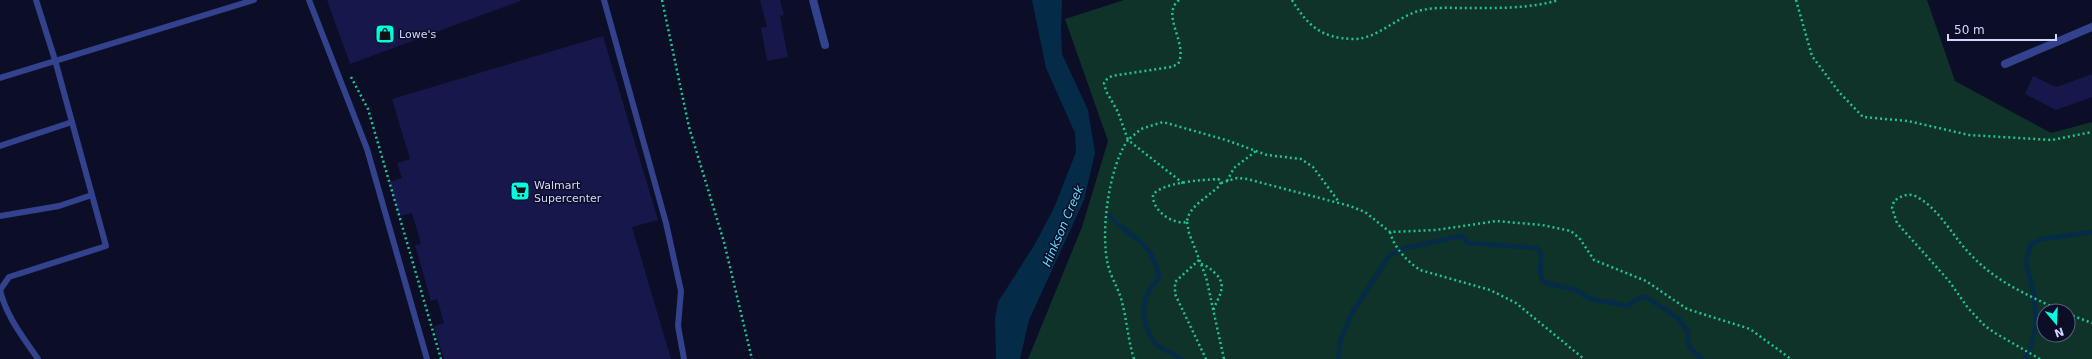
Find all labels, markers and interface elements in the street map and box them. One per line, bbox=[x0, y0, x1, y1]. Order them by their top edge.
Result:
scale bar bbox=[1948, 16, 2056, 42]
shop icon: Lowe's bbox=[374, 23, 396, 45]
text: 50 m bbox=[1954, 23, 1985, 37]
place label: Lowe's bbox=[399, 28, 436, 41]
place label: Walmart Supercenter bbox=[534, 179, 602, 205]
supermarket icon: Walmart Supercenter bbox=[509, 180, 531, 202]
water label: Hinkson Creek bbox=[1040, 182, 1087, 269]
north arrow bbox=[2036, 303, 2076, 343]
text: N bbox=[2053, 324, 2066, 340]

